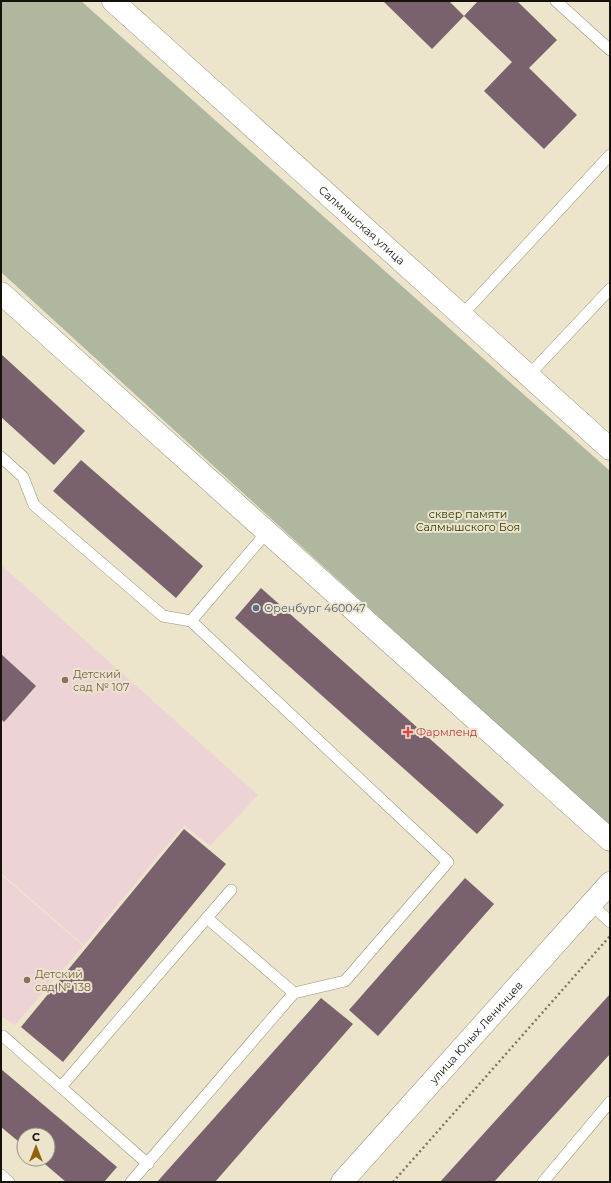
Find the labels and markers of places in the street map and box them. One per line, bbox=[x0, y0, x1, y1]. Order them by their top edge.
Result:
place label: Оренбург 460047 bbox=[264, 601, 366, 615]
marker: Оренбург 460047 bbox=[251, 603, 261, 613]
place label: Детский сад № 107 bbox=[73, 667, 129, 694]
marker: Детский сад № 107 bbox=[60, 675, 70, 685]
place label: Фармленд bbox=[416, 725, 477, 739]
marker: Фармленд bbox=[403, 727, 413, 737]
place label: Детский сад № 138 bbox=[35, 967, 91, 994]
marker: Детский сад № 138 bbox=[22, 975, 32, 985]

